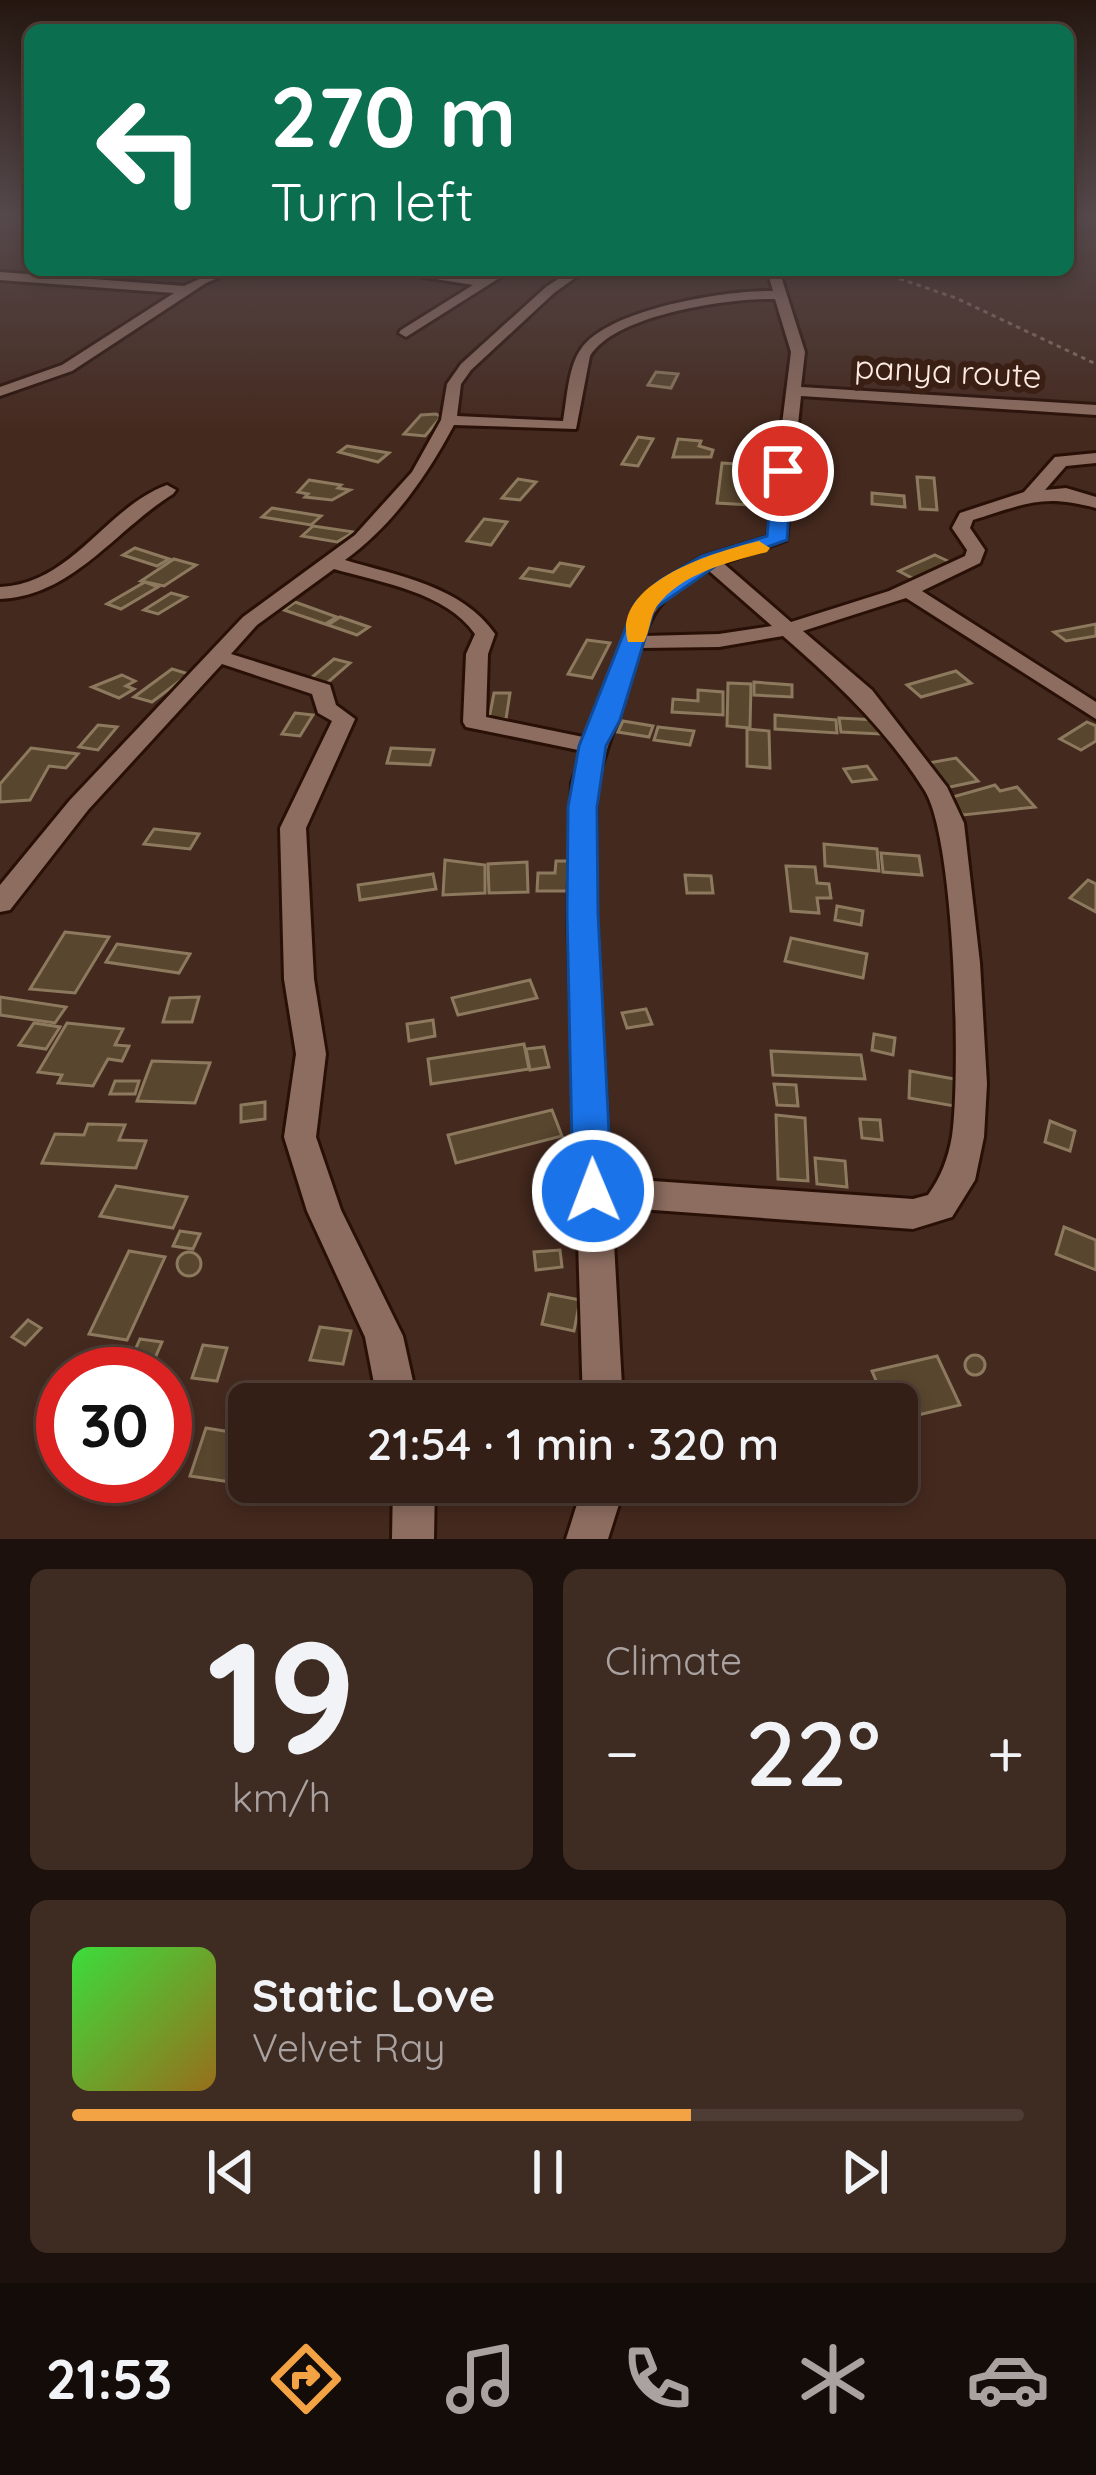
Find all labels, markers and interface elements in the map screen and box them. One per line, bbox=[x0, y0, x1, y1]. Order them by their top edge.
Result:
text: 270 m bbox=[270, 63, 516, 168]
icon: left bbox=[72, 72, 228, 228]
text: Turn left bbox=[270, 167, 474, 235]
street label: panya route bbox=[854, 345, 1042, 396]
pin bbox=[732, 420, 834, 522]
icon: arrive bbox=[750, 438, 816, 504]
position arrow bbox=[530, 1128, 656, 1254]
speed limit sign: 30 bbox=[36, 1347, 192, 1503]
text: 21:54 · 1 min · 320 m bbox=[367, 1415, 779, 1471]
text: 19 bbox=[207, 1597, 356, 1792]
text: Climate bbox=[605, 1636, 742, 1685]
text: 22° bbox=[746, 1696, 881, 1809]
text: − bbox=[605, 1711, 639, 1794]
text: + bbox=[987, 1711, 1024, 1794]
text: km/h bbox=[232, 1773, 331, 1822]
text: Static Love bbox=[252, 1967, 495, 2023]
text: Velvet Ray bbox=[252, 2023, 445, 2072]
icon: previous bbox=[198, 2139, 264, 2205]
icon: pause bbox=[515, 2139, 581, 2205]
icon: next bbox=[832, 2139, 898, 2205]
icon: directions bbox=[264, 2337, 348, 2421]
icon: music bbox=[439, 2337, 523, 2421]
icon: phone bbox=[615, 2337, 699, 2421]
icon: climate bbox=[791, 2337, 875, 2421]
icon: car bbox=[966, 2337, 1050, 2421]
text: 21:53 bbox=[46, 2345, 172, 2413]

